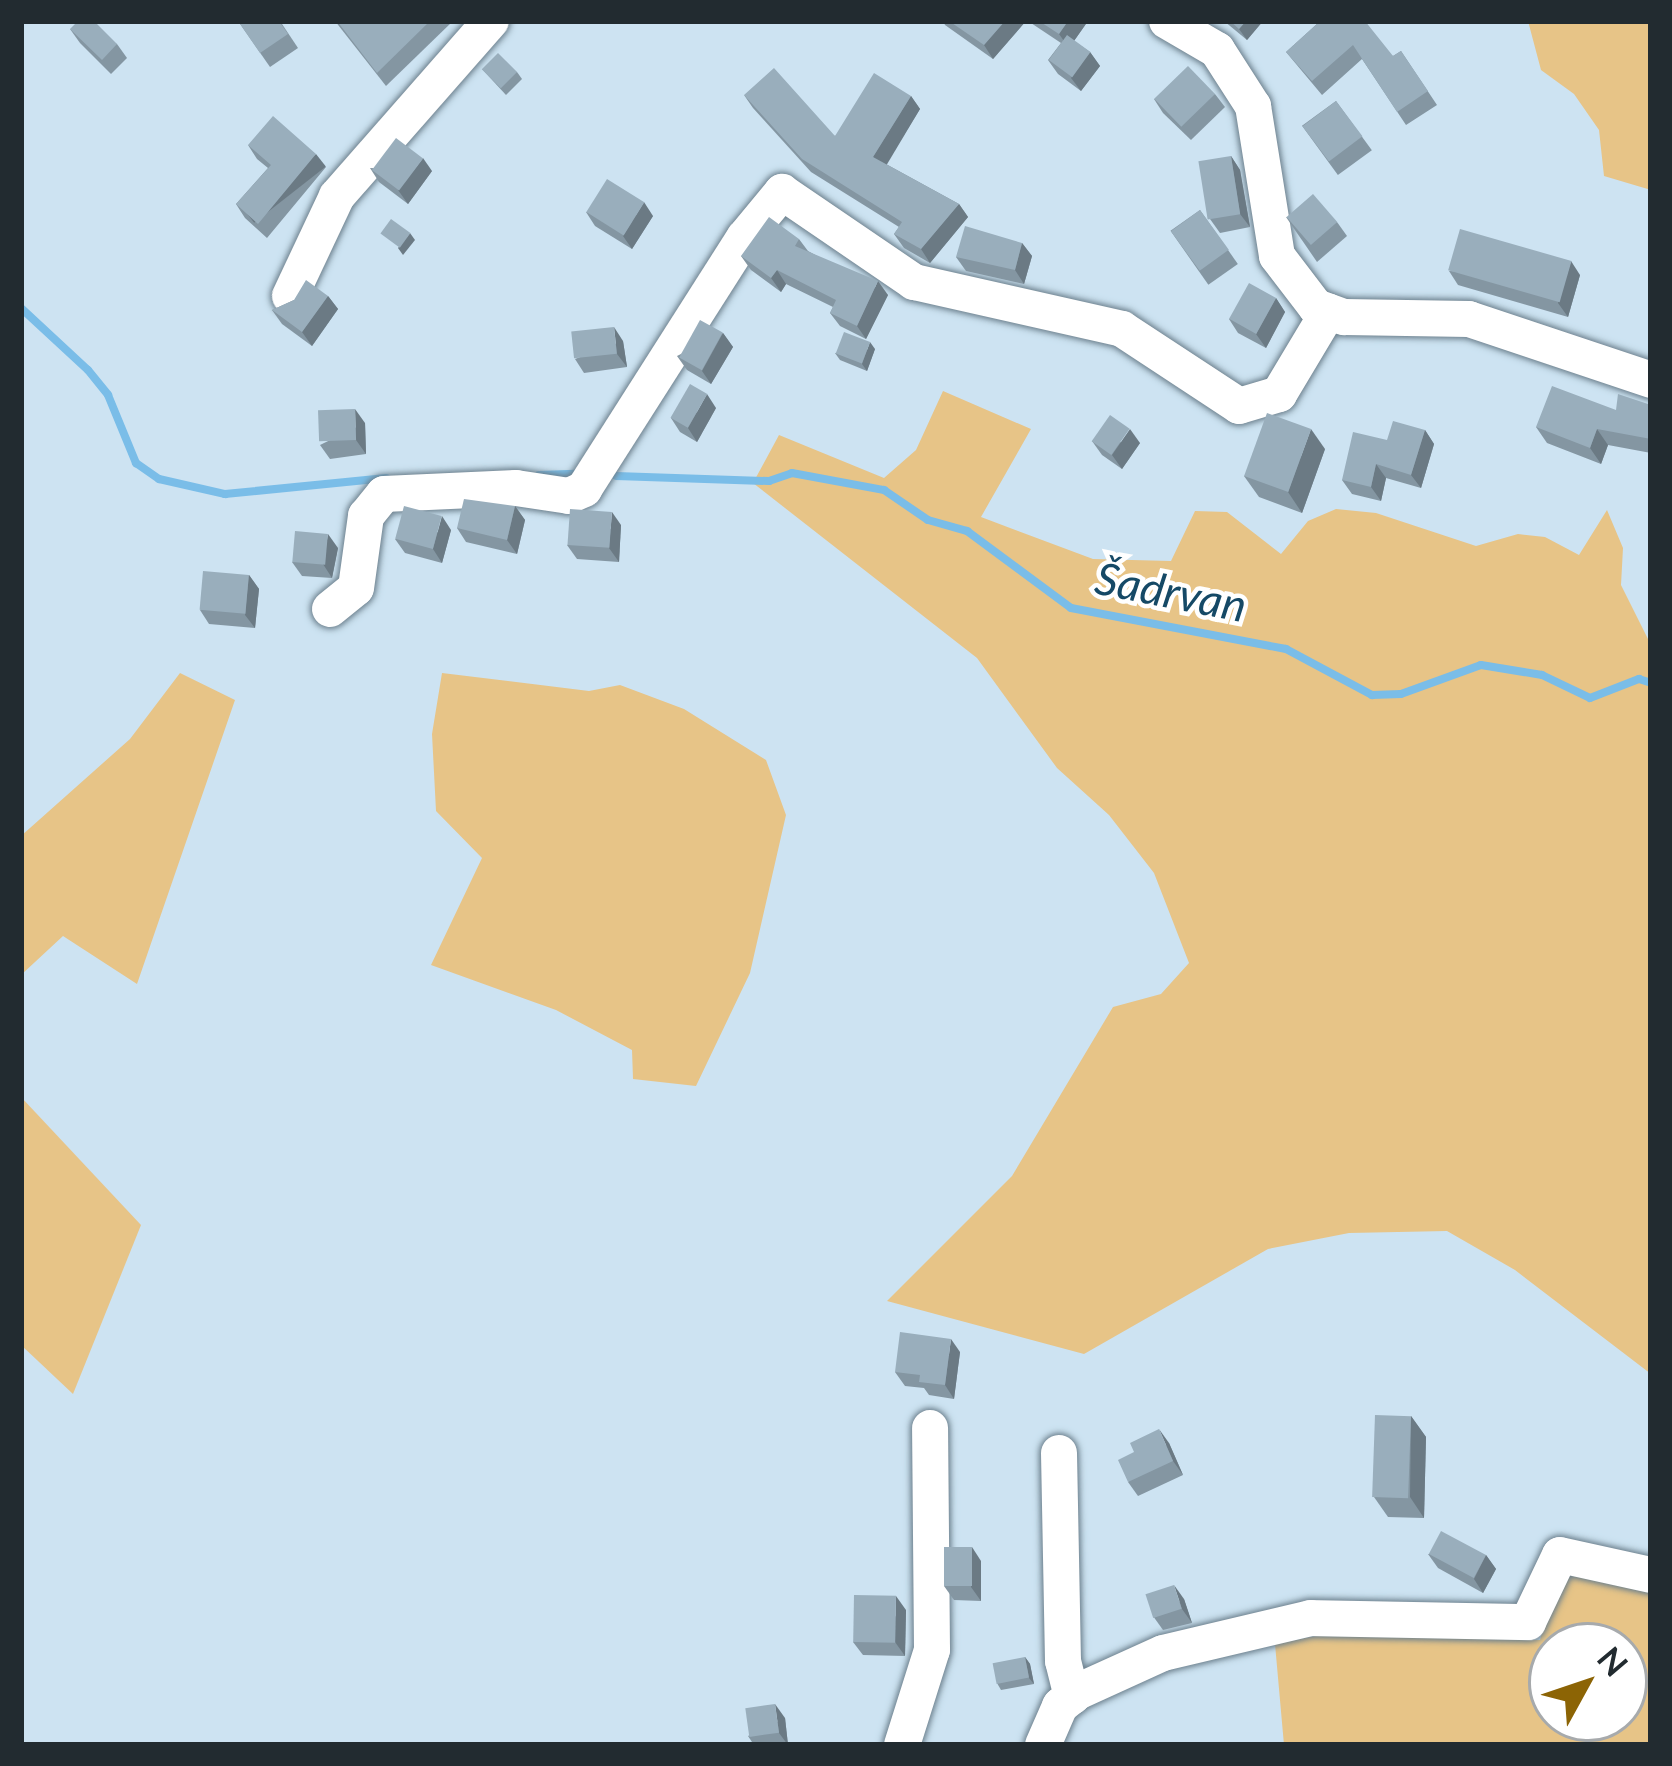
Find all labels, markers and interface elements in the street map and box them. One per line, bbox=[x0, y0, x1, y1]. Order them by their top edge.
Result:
water label: Šadrvan bbox=[1091, 551, 1251, 633]
north arrow bbox=[1528, 1622, 1648, 1742]
text: N bbox=[1590, 1638, 1637, 1683]

